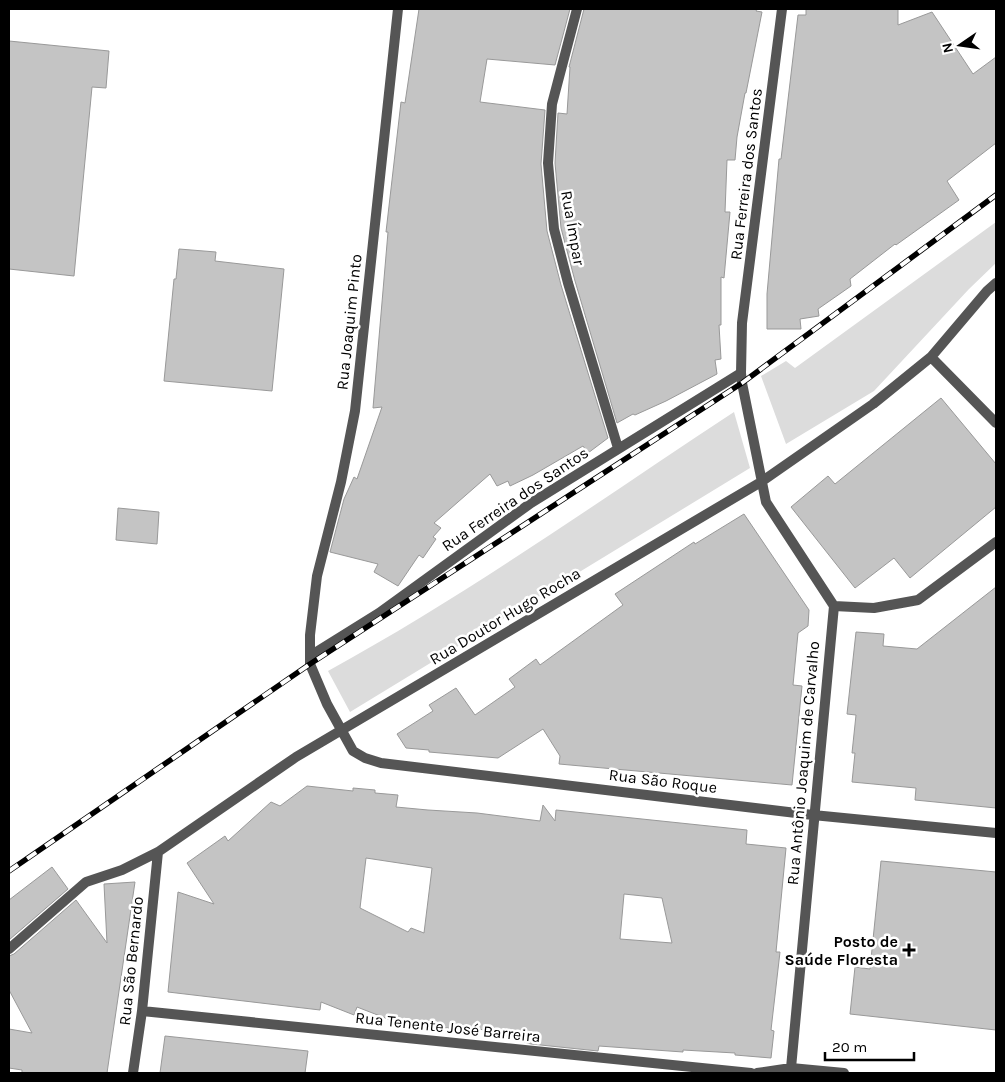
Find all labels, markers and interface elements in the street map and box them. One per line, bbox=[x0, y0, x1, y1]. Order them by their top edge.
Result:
north arrow bbox=[935, 20, 985, 70]
text: N bbox=[938, 41, 957, 55]
street label: Rua Ferreira dos Santos bbox=[726, 87, 766, 261]
street label: Rua Ímpar bbox=[557, 189, 589, 267]
street label: Rua Joaquim Pinto bbox=[332, 253, 366, 391]
street label: Rua Ferreira dos Santos bbox=[438, 443, 592, 555]
street label: Rua Doutor Hugo Rocha bbox=[426, 563, 584, 669]
street label: Rua Antônio Joaquim de Carvalho bbox=[783, 640, 823, 886]
street label: Rua São Roque bbox=[608, 765, 718, 797]
street label: Rua São Bernardo bbox=[115, 896, 147, 1026]
place label: Posto de Saúde Floresta bbox=[785, 932, 898, 969]
marker: Posto de Saúde Floresta bbox=[902, 943, 916, 957]
street label: Rua Tenente José Barreira bbox=[354, 1008, 542, 1046]
scale bar bbox=[825, 1030, 914, 1062]
text: 20 m bbox=[832, 1038, 867, 1056]

